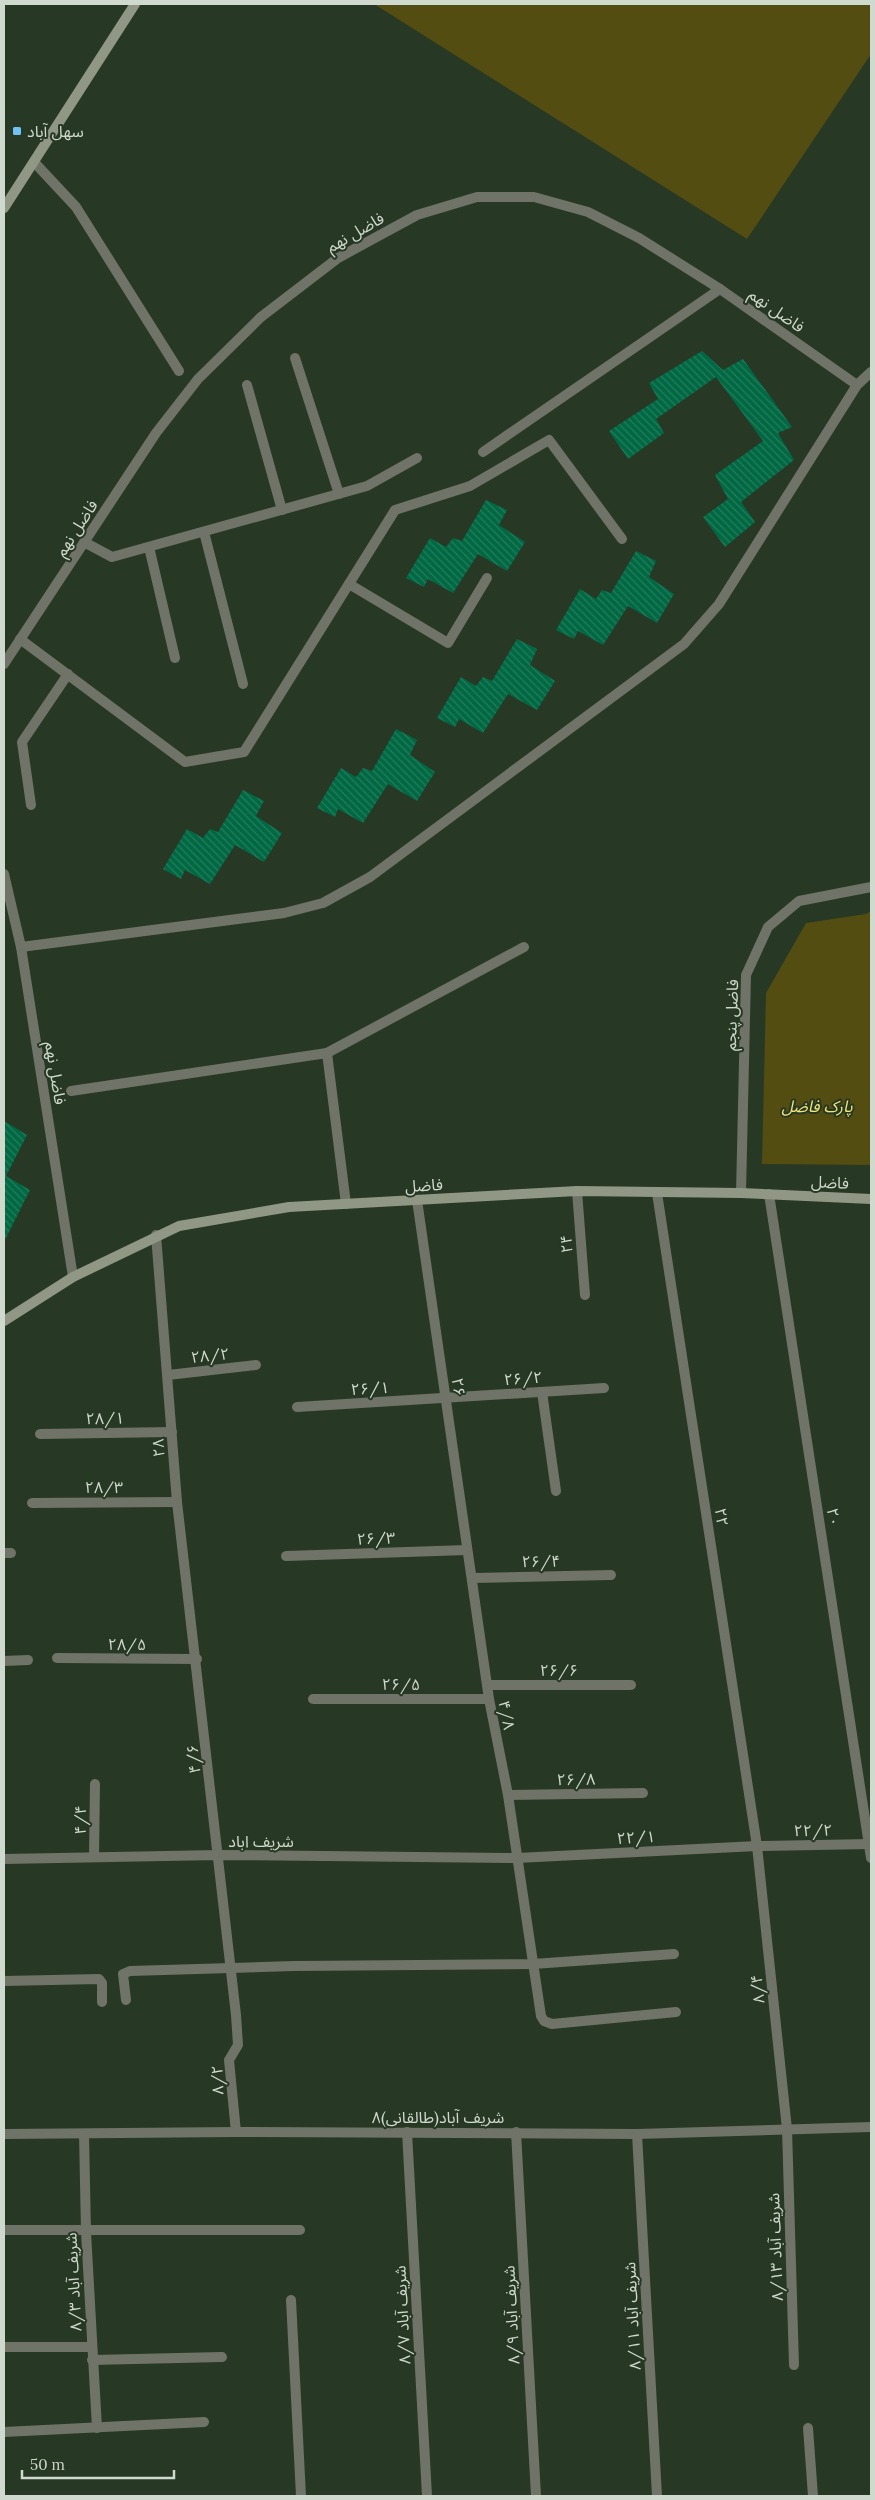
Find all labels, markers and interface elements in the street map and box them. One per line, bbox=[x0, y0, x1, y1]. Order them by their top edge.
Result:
place label: سهل آباد bbox=[27, 121, 84, 141]
marker: سهل آباد bbox=[11, 125, 23, 137]
street label: فاضل نهم bbox=[322, 207, 389, 259]
street label: فاضل نهم bbox=[744, 284, 809, 339]
street label: فاضل نهم bbox=[50, 496, 104, 562]
street label: فاضل پنجم bbox=[720, 979, 745, 1051]
street label: فاضل نهم bbox=[38, 1040, 71, 1106]
park label: پارک فاضل bbox=[782, 1096, 853, 1117]
street label: فاضل bbox=[811, 1171, 849, 1193]
street label: فاضل bbox=[405, 1174, 443, 1196]
street label: ۲۴ bbox=[555, 1234, 577, 1254]
street label: ۲۸/۲ bbox=[190, 1343, 230, 1368]
street label: ۲۶/۲ bbox=[503, 1367, 543, 1390]
street label: ۲۶/۱ bbox=[350, 1377, 390, 1400]
street label: ۲۶ bbox=[448, 1377, 470, 1397]
street label: ۲۸/۱ bbox=[86, 1408, 124, 1429]
street label: ۲۸ bbox=[147, 1438, 169, 1458]
street label: ۲۸/۳ bbox=[85, 1477, 123, 1498]
street label: ۲۲ bbox=[711, 1506, 733, 1528]
street label: ۲۰ bbox=[823, 1506, 845, 1528]
street label: ۲۶/۳ bbox=[356, 1527, 396, 1550]
street label: ۲۶/۴ bbox=[522, 1551, 560, 1572]
street label: ۲۸/۵ bbox=[108, 1634, 146, 1655]
street label: ۲۶/۶ bbox=[540, 1660, 578, 1681]
street label: ۲۶/۵ bbox=[382, 1674, 420, 1695]
street label: ۴/۸ bbox=[493, 1699, 520, 1732]
street label: ۴/۶ bbox=[182, 1743, 205, 1775]
street label: ۲۶/۸ bbox=[557, 1769, 595, 1790]
street label: ۴/۴ bbox=[70, 1805, 91, 1835]
street label: ۲۲/۲ bbox=[794, 1820, 832, 1841]
street label: ۲۲/۱ bbox=[616, 1826, 656, 1849]
street label: شریف اباد bbox=[228, 1831, 294, 1851]
street label: ۸/۴ bbox=[746, 1973, 769, 2005]
street label: ۸/۲ bbox=[206, 2065, 229, 2095]
street label: ۸شریف آباد(طالقانی) bbox=[372, 2107, 504, 2128]
street label: شریف آباد ۸/۱۳ bbox=[763, 2193, 788, 2301]
street label: شریف آباد ۸/۳ bbox=[60, 2232, 87, 2332]
street label: شریف آباد ۸/۱۱ bbox=[619, 2261, 646, 2370]
street label: شریف آباد ۸/۷ bbox=[389, 2265, 416, 2365]
street label: شریف آباد ۸/۹ bbox=[498, 2265, 525, 2365]
scale bar bbox=[22, 2448, 175, 2480]
text: 50 m bbox=[30, 2455, 65, 2474]

